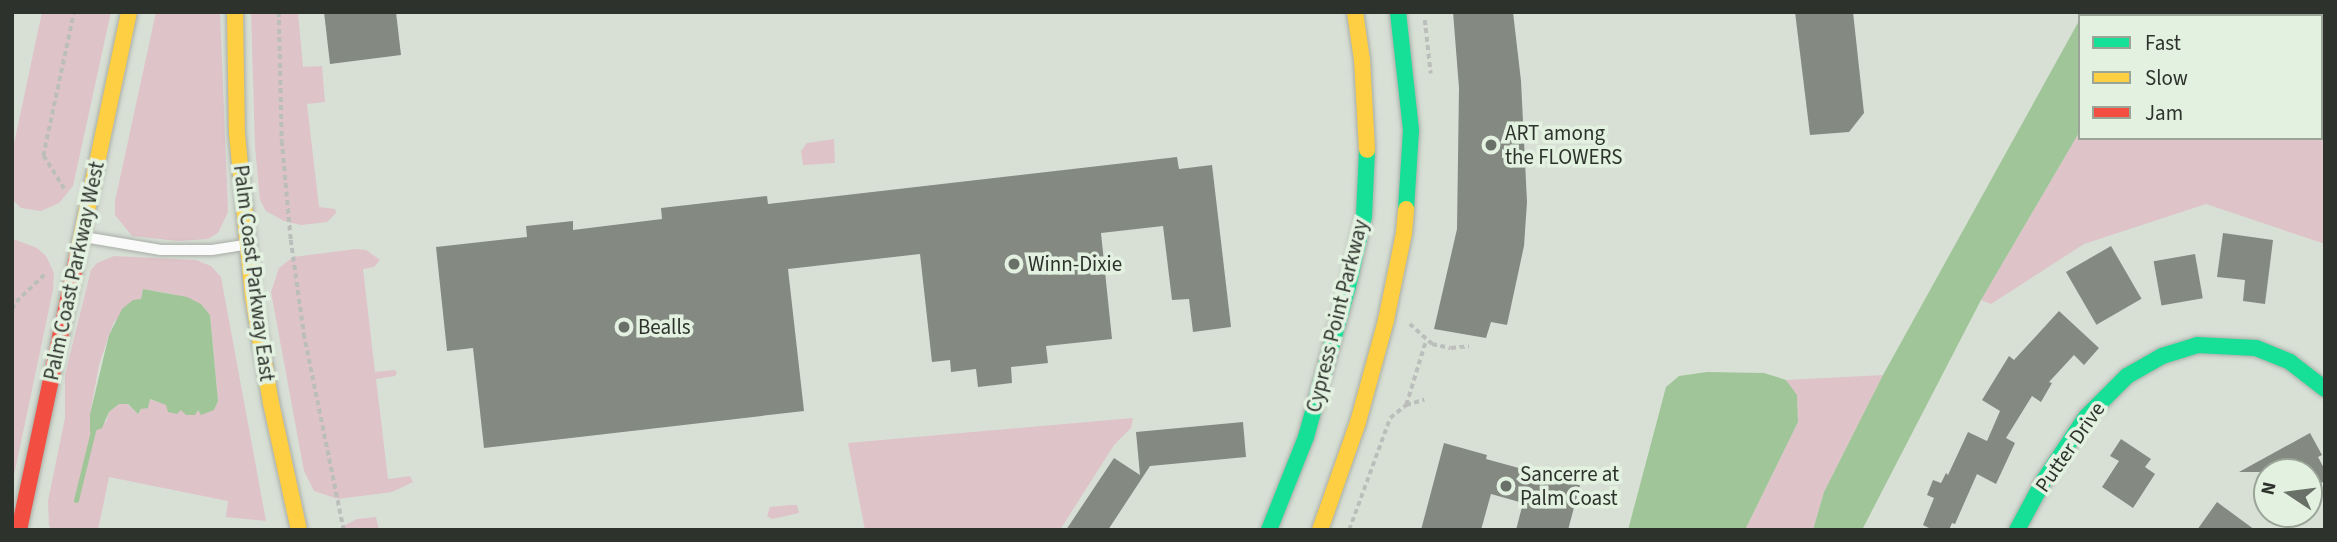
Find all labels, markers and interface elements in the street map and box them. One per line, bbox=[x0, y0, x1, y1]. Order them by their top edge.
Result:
legend bbox=[2078, 14, 2323, 140]
text: Fast bbox=[2145, 28, 2181, 58]
text: Slow bbox=[2145, 63, 2188, 93]
text: Jam bbox=[2145, 98, 2183, 128]
place label: ART among the FLOWERS bbox=[1505, 120, 1622, 170]
marker: ART among the FLOWERS bbox=[1483, 137, 1499, 153]
street label: Palm Coast Parkway West bbox=[38, 159, 110, 383]
street label: Palm Coast Parkway East bbox=[228, 163, 280, 383]
street label: Cypress Point Parkway bbox=[1301, 217, 1373, 415]
place label: Winn-Dixie bbox=[1028, 251, 1122, 277]
marker: Winn-Dixie bbox=[1006, 256, 1022, 272]
place label: Bealls bbox=[638, 314, 691, 340]
marker: Bealls bbox=[616, 319, 632, 335]
street label: Putter Drive bbox=[2030, 397, 2110, 497]
north arrow bbox=[2253, 458, 2323, 528]
place label: Sancerre at Palm Coast bbox=[1520, 461, 1619, 511]
marker: Sancerre at Palm Coast bbox=[1498, 478, 1514, 494]
text: N bbox=[2254, 479, 2284, 498]

